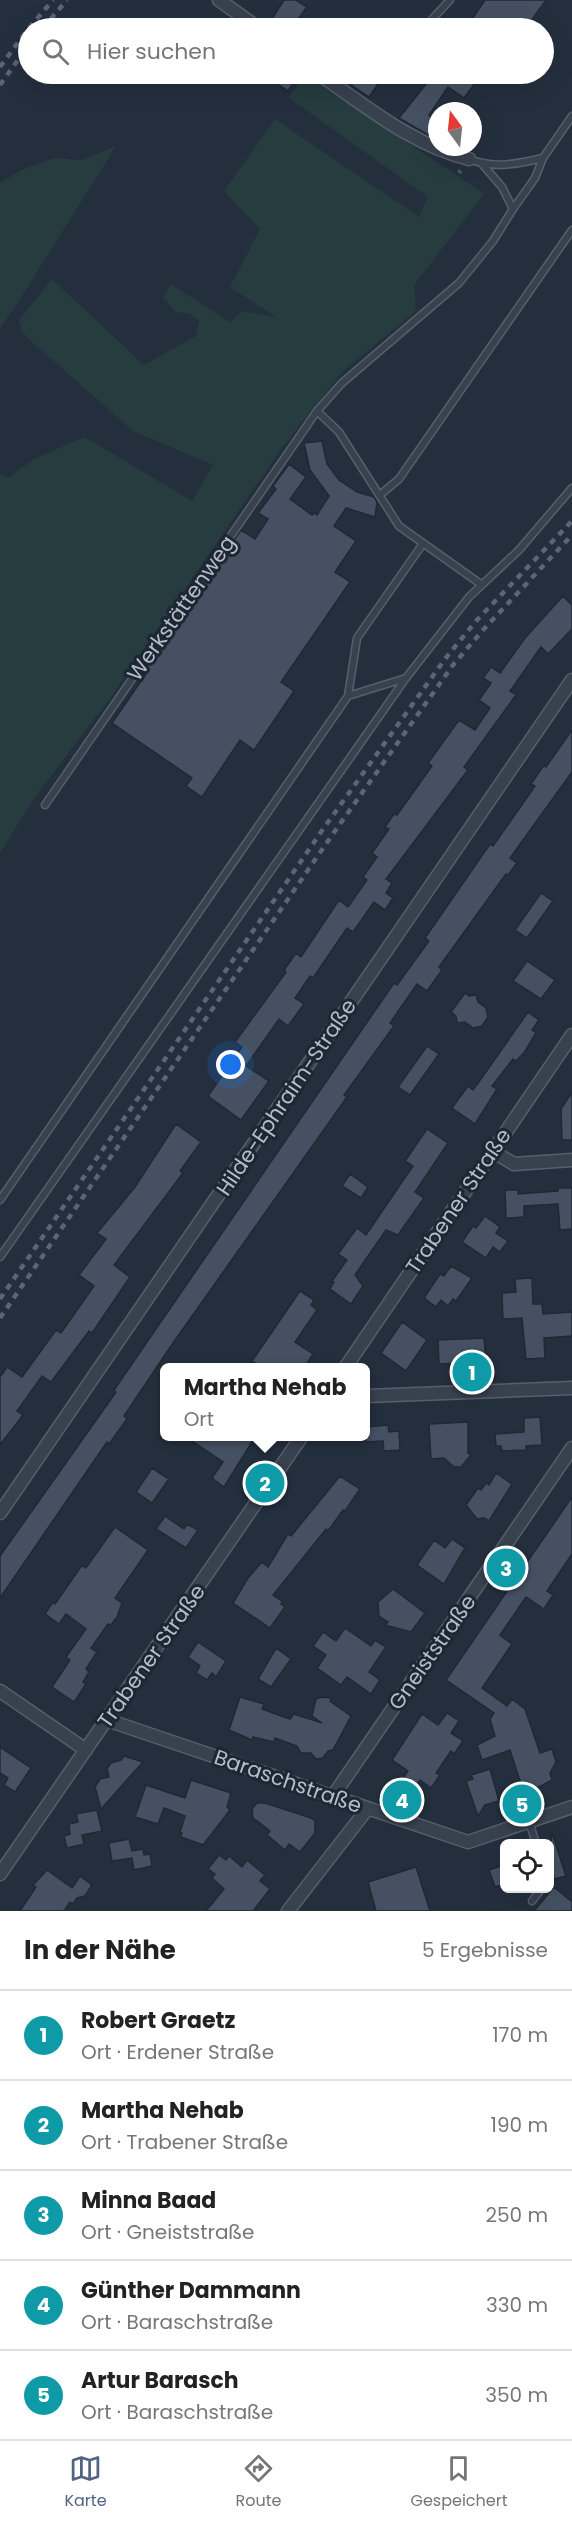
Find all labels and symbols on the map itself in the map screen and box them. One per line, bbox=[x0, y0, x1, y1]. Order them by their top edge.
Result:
north arrow bbox=[428, 102, 482, 156]
street label: Werkstättenweg bbox=[120, 530, 242, 686]
street label: Hilde-Ephraim-Straße bbox=[209, 993, 363, 1201]
your location bbox=[216, 1050, 245, 1079]
street label: Trabener Straße bbox=[398, 1122, 518, 1280]
pin: 1 bbox=[452, 1350, 492, 1394]
pin: 2 bbox=[246, 1460, 284, 1506]
pin: 3 bbox=[486, 1546, 526, 1590]
street label: Trabener Straße bbox=[90, 1578, 212, 1734]
street label: Gneiststraße bbox=[382, 1589, 482, 1715]
street label: Baraschstraße bbox=[210, 1742, 366, 1820]
pin: 4 bbox=[382, 1778, 422, 1822]
pin: 5 bbox=[502, 1782, 542, 1826]

